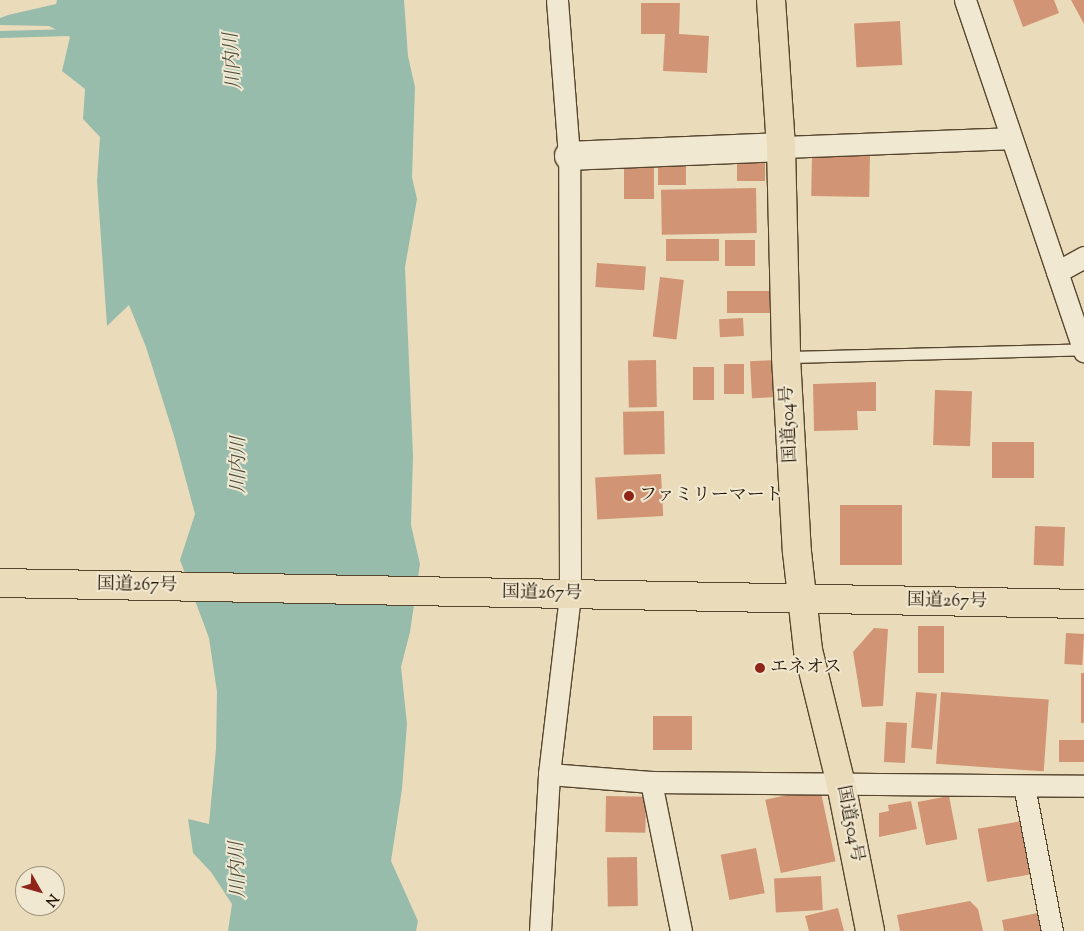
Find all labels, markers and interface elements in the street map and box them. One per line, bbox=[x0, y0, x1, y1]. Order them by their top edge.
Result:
water label: 川内川 bbox=[221, 32, 247, 90]
street label: 国道504号 bbox=[777, 385, 803, 463]
water label: 川内川 bbox=[229, 437, 251, 493]
place label: ファミリーマート bbox=[639, 485, 783, 507]
marker: ファミリーマート bbox=[623, 490, 635, 502]
street label: 国道267号 bbox=[97, 575, 177, 597]
street label: 国道267号 bbox=[502, 583, 582, 605]
street label: 国道267号 bbox=[907, 591, 987, 613]
place label: エネオス bbox=[770, 657, 842, 679]
marker: エネオス bbox=[754, 662, 766, 674]
street label: 国道504号 bbox=[831, 784, 867, 864]
water label: 川内川 bbox=[227, 841, 251, 899]
north arrow bbox=[15, 866, 65, 916]
text: N bbox=[40, 889, 62, 910]

